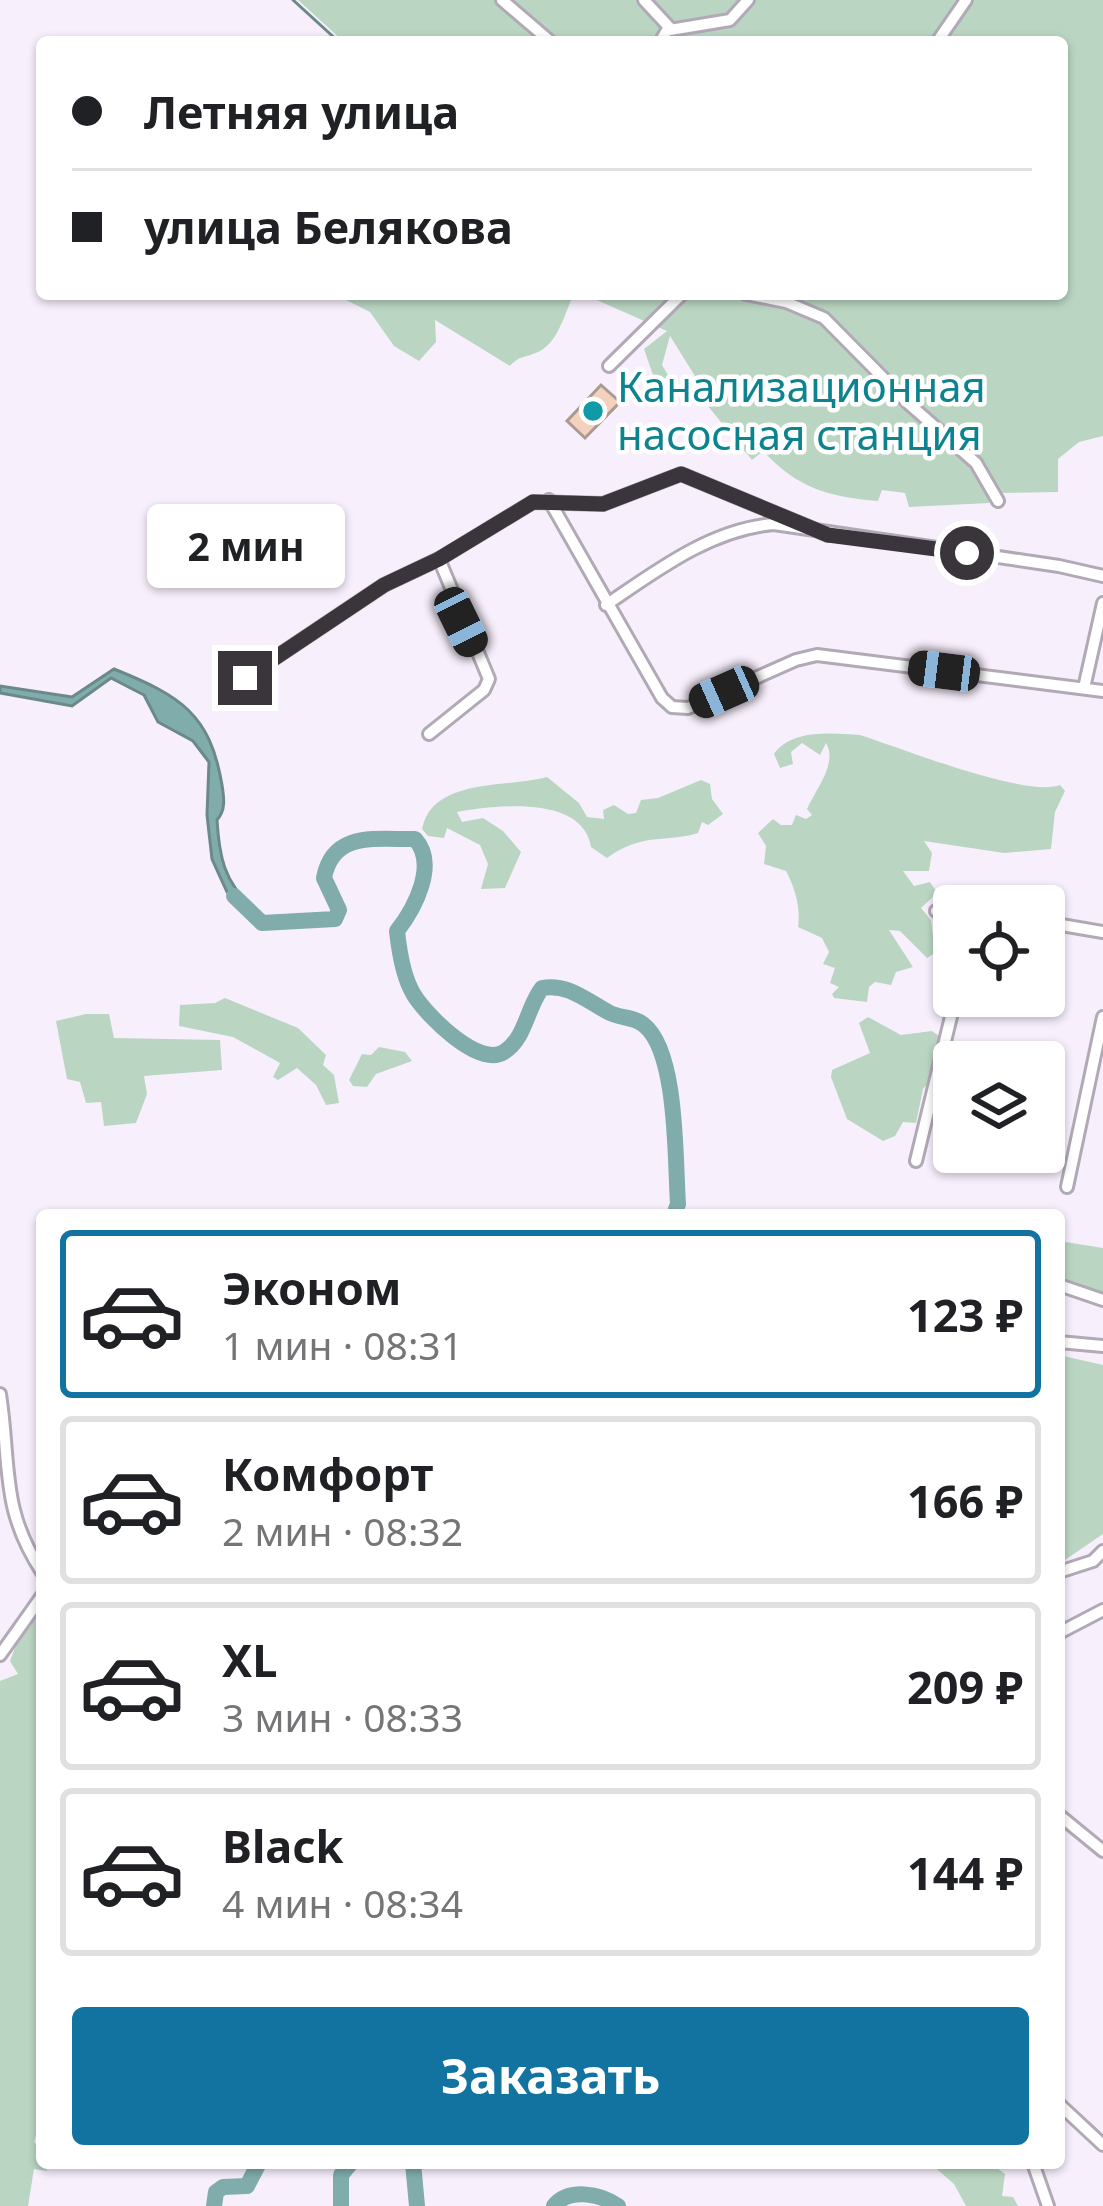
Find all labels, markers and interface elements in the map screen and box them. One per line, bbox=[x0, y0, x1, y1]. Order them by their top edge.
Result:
text: Летняя улица bbox=[144, 81, 459, 142]
text: улица Белякова bbox=[144, 196, 513, 257]
place label: Канализационная насосная станция bbox=[617, 357, 986, 462]
marker: Канализационная насосная станция bbox=[580, 398, 606, 424]
callout: 2 мин bbox=[146, 504, 344, 588]
text: 2 мин bbox=[188, 519, 304, 572]
route start bbox=[940, 526, 994, 580]
car bbox=[429, 582, 493, 662]
car bbox=[906, 649, 982, 693]
route end bbox=[218, 651, 272, 705]
car bbox=[684, 661, 764, 723]
map controls bbox=[933, 885, 1065, 1173]
button: locate bbox=[933, 885, 1065, 1017]
button: layers bbox=[933, 1041, 1065, 1173]
text: Эконом bbox=[222, 1257, 401, 1318]
icon: car bbox=[78, 1260, 186, 1368]
text: 123 ₽ bbox=[907, 1284, 1023, 1345]
text: 1 мин · 08:31 bbox=[222, 1318, 463, 1371]
text: Комфорт bbox=[222, 1443, 433, 1504]
icon: car bbox=[78, 1446, 186, 1554]
text: 166 ₽ bbox=[907, 1470, 1023, 1531]
text: 2 мин · 08:32 bbox=[222, 1504, 463, 1557]
text: XL bbox=[222, 1629, 277, 1690]
icon: car bbox=[78, 1632, 186, 1740]
text: 209 ₽ bbox=[907, 1656, 1023, 1717]
text: 3 мин · 08:33 bbox=[222, 1690, 463, 1743]
text: Black bbox=[222, 1815, 343, 1876]
icon: car bbox=[78, 1818, 186, 1926]
text: 144 ₽ bbox=[907, 1842, 1023, 1903]
text: 4 мин · 08:34 bbox=[222, 1876, 463, 1929]
button: Заказать bbox=[72, 2007, 1029, 2145]

